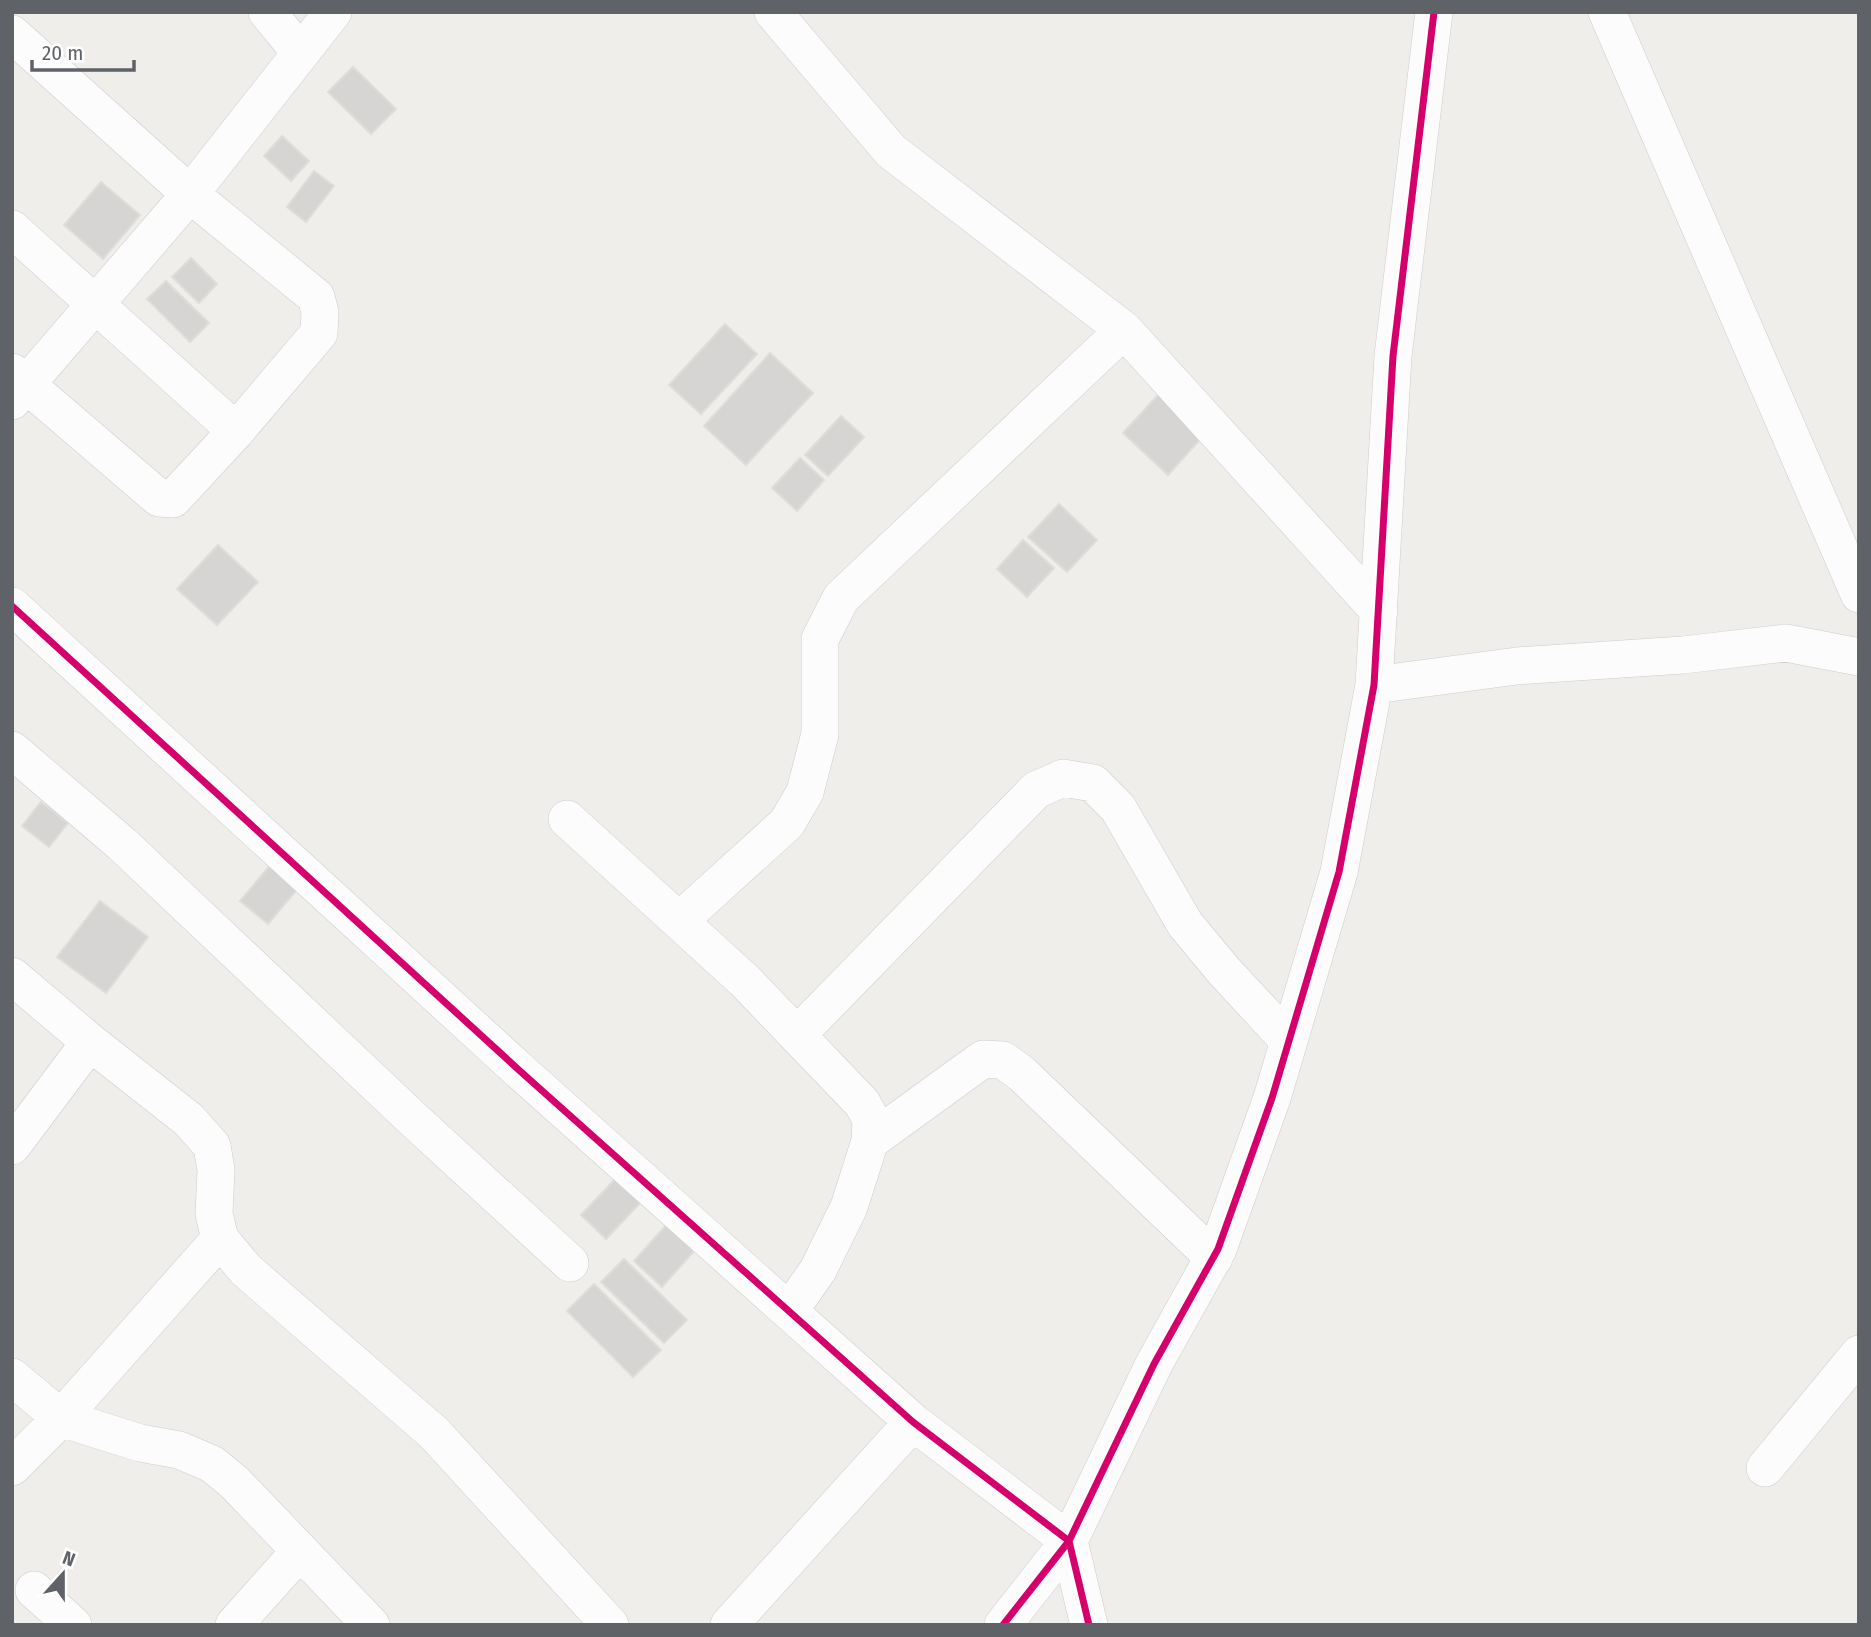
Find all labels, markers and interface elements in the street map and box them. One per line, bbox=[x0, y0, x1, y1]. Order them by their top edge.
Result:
scale bar bbox=[32, 28, 133, 72]
text: 20 m bbox=[42, 40, 83, 66]
north arrow bbox=[28, 1539, 98, 1609]
text: N bbox=[59, 1546, 78, 1571]

